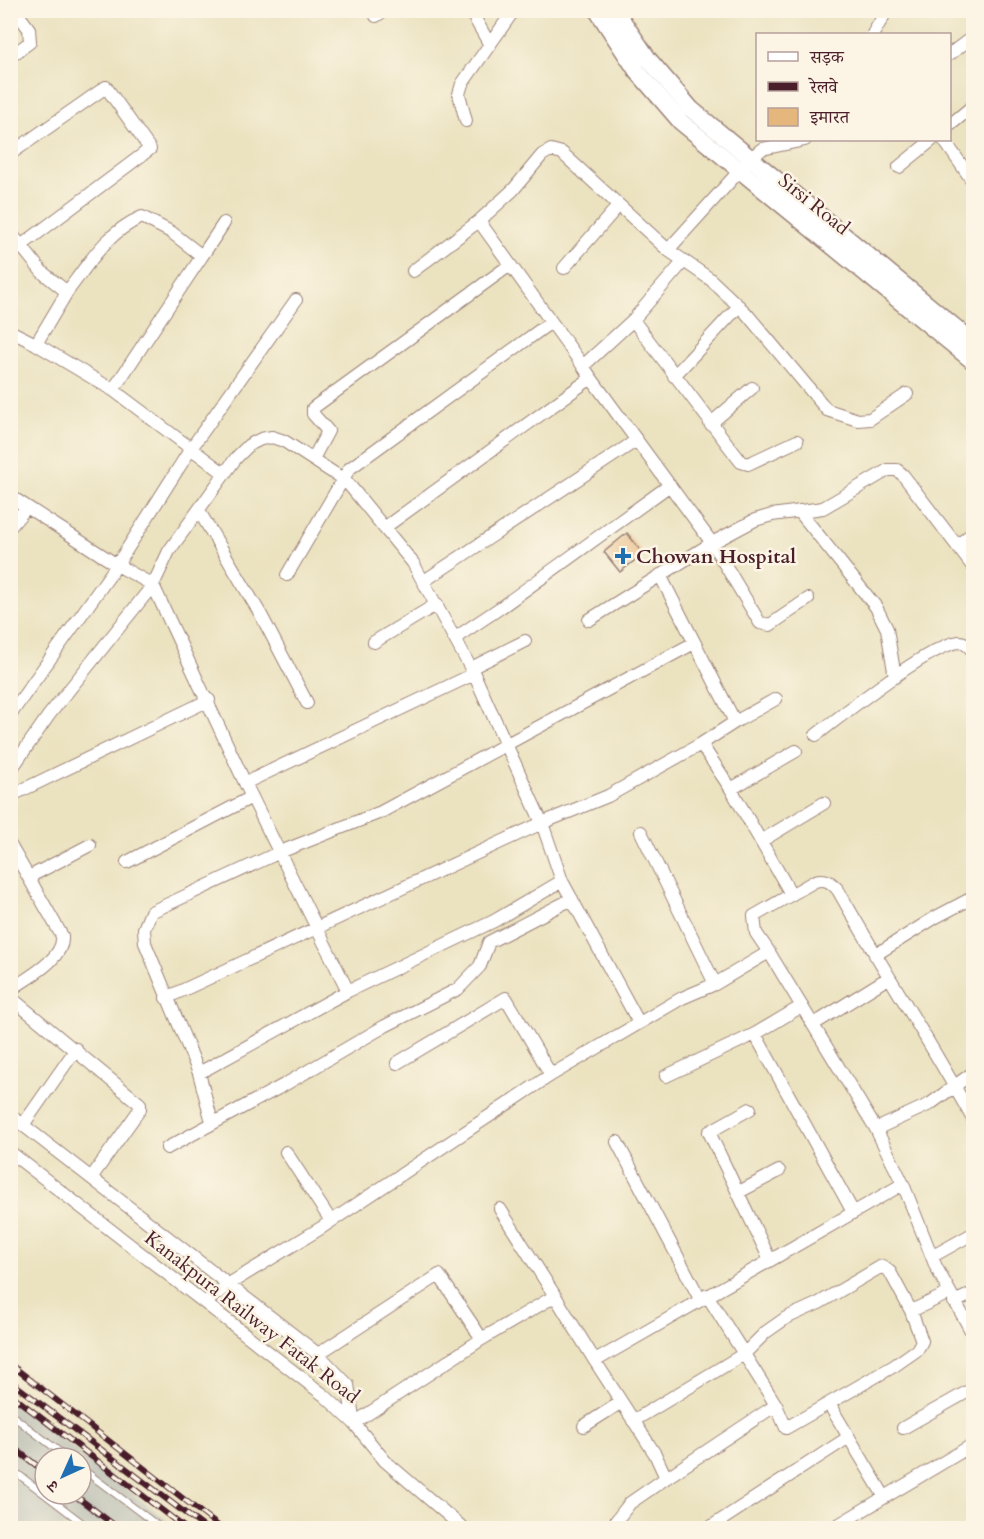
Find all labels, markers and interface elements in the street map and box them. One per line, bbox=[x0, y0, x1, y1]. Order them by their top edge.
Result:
legend bbox=[756, 33, 951, 141]
text: सड़क bbox=[809, 45, 845, 70]
text: रेलवे bbox=[808, 75, 839, 100]
text: इमारत bbox=[809, 105, 850, 130]
street label: Sirsi Road bbox=[773, 167, 856, 241]
place label: Chowan Hospital bbox=[636, 543, 796, 570]
marker: Chowan Hospital bbox=[614, 547, 632, 565]
street label: Kanakpura Railway Fatak Road bbox=[139, 1224, 365, 1410]
north arrow bbox=[33, 1446, 93, 1506]
text: उ bbox=[41, 1474, 64, 1497]

